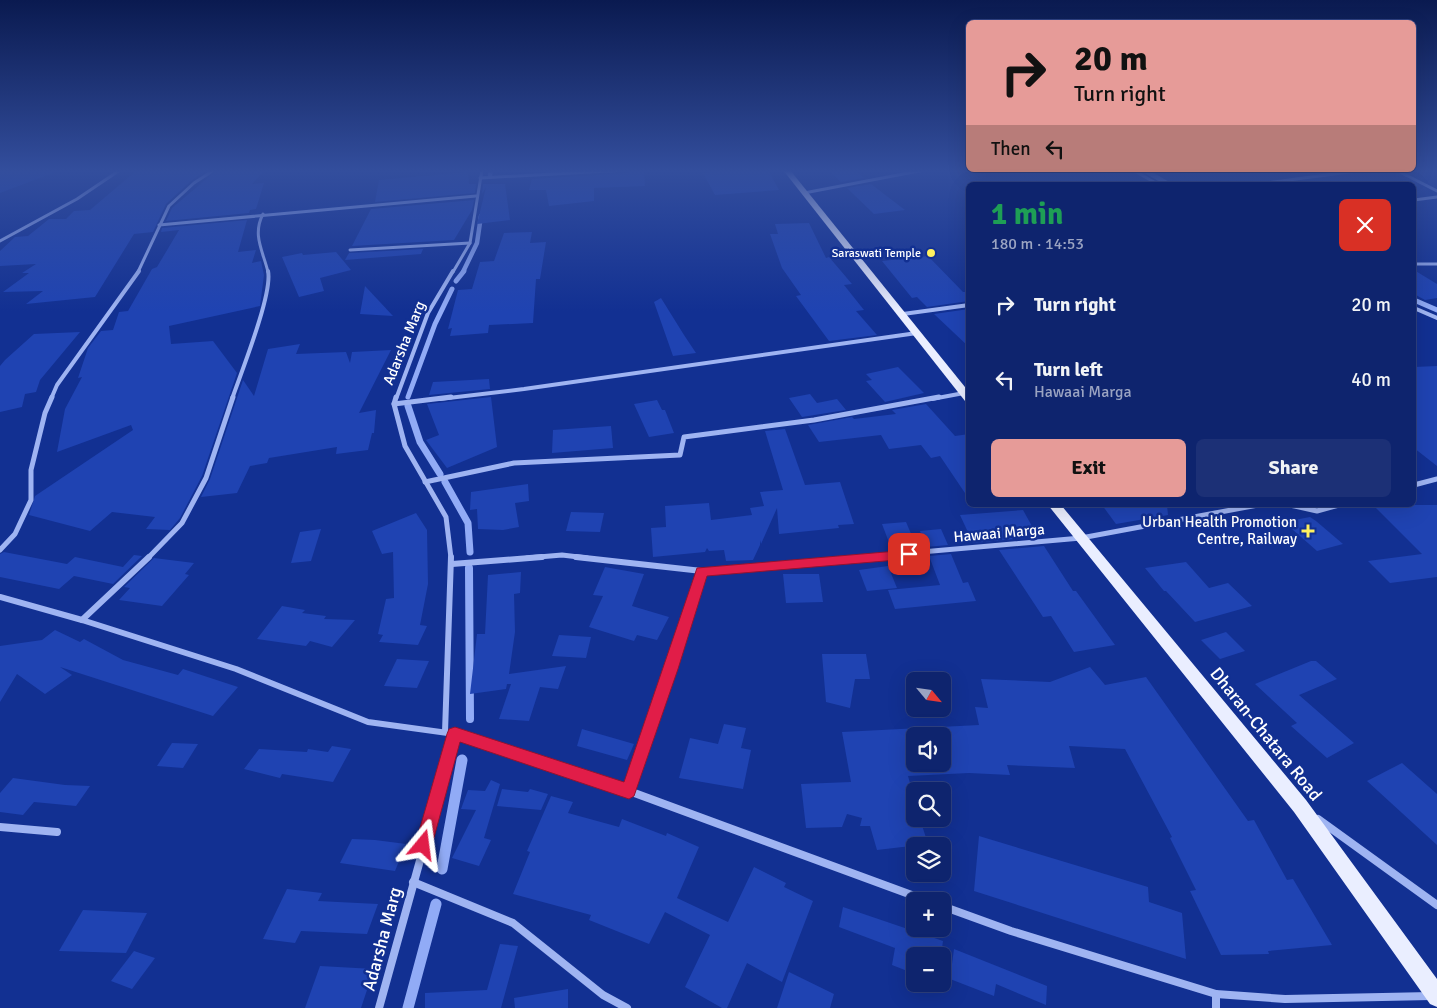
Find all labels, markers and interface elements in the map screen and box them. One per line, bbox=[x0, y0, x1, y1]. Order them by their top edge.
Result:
text: 20 m bbox=[1074, 37, 1148, 80]
icon: right bbox=[991, 40, 1056, 105]
text: Turn right bbox=[1074, 80, 1166, 107]
icon: left bbox=[1041, 135, 1069, 163]
text: Then bbox=[991, 137, 1031, 161]
text: 1 min bbox=[991, 196, 1063, 233]
button: close bbox=[1339, 199, 1391, 251]
text: 180 m · 14:53 bbox=[991, 234, 1084, 254]
place label: Saraswati Temple bbox=[832, 246, 921, 261]
marker: Saraswati Temple bbox=[925, 247, 937, 259]
icon: right bbox=[991, 291, 1019, 319]
text: Turn right bbox=[1034, 293, 1116, 317]
text: 20 m bbox=[1351, 293, 1391, 317]
street label: Adarsha Marg bbox=[379, 298, 429, 388]
text: Turn left bbox=[1034, 358, 1103, 382]
icon: left bbox=[991, 366, 1019, 394]
text: 40 m bbox=[1351, 368, 1391, 392]
text: Hawaai Marga bbox=[1034, 382, 1132, 402]
button: Exit bbox=[991, 439, 1186, 497]
button: Share bbox=[1196, 439, 1391, 497]
place label: Urban Health Promotion Centre, Railway bbox=[1142, 513, 1297, 548]
street label: Hawaai Marga bbox=[953, 520, 1045, 546]
marker: Urban Health Promotion Centre, Railway bbox=[1301, 524, 1315, 538]
pin bbox=[888, 533, 930, 575]
icon: arrive bbox=[895, 540, 923, 568]
street label: Dharan-Chatara Road bbox=[1205, 663, 1327, 805]
north arrow bbox=[906, 672, 951, 718]
map controls bbox=[906, 672, 951, 992]
button: sound bbox=[906, 727, 951, 772]
button: search bbox=[906, 782, 951, 827]
position arrow bbox=[396, 818, 448, 870]
button: layers bbox=[906, 837, 951, 882]
street label: Adarsha Marg bbox=[358, 885, 406, 993]
button: + bbox=[906, 892, 951, 937]
button: − bbox=[906, 947, 951, 992]

